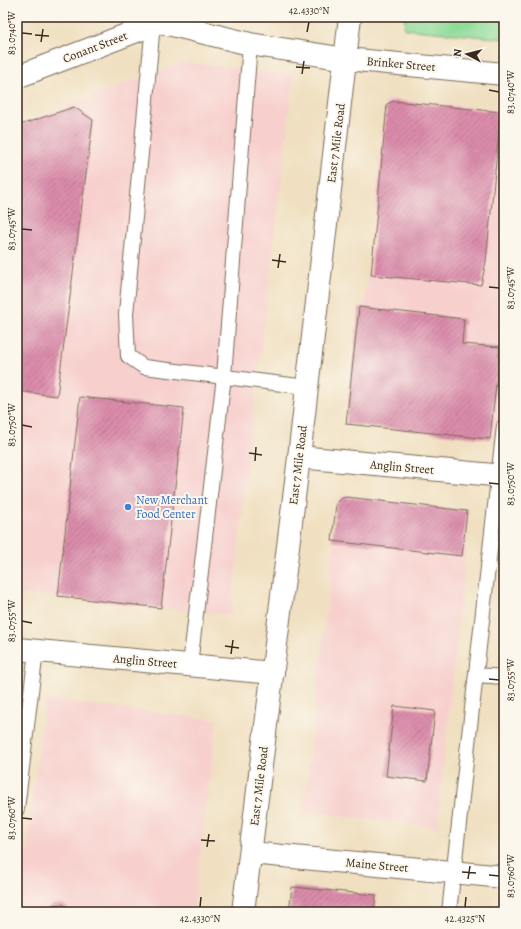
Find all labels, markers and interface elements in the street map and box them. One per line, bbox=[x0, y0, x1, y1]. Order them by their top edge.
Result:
text: 42.4330°N bbox=[289, 4, 329, 17]
text: 83.0740°W bbox=[5, 10, 18, 55]
street label: Conant Street bbox=[60, 27, 130, 67]
north arrow bbox=[447, 34, 487, 74]
text: N bbox=[450, 48, 466, 58]
street label: Brinker Street bbox=[366, 53, 436, 75]
text: 83.0740°W bbox=[504, 69, 517, 114]
street label: East 7 Mile Road bbox=[323, 102, 349, 184]
text: 83.0745°W bbox=[5, 207, 18, 250]
text: 83.0745°W bbox=[504, 266, 517, 309]
text: 83.0750°W bbox=[5, 403, 18, 447]
street label: East 7 Mile Road bbox=[285, 424, 311, 506]
street label: Anglin Street bbox=[368, 456, 435, 478]
text: 83.0750°W bbox=[504, 462, 517, 506]
place label: New Merchant Food Center bbox=[136, 492, 208, 522]
marker: New Merchant Food Center bbox=[123, 502, 133, 512]
text: 83.0755°W bbox=[5, 599, 18, 642]
street label: Anglin Street bbox=[111, 650, 178, 672]
text: 83.0755°W bbox=[504, 658, 517, 701]
street label: East 7 Mile Road bbox=[246, 745, 272, 827]
text: 83.0760°W bbox=[5, 795, 18, 840]
text: 83.0760°W bbox=[504, 853, 517, 898]
street label: Maine Street bbox=[345, 854, 409, 876]
text: 42.4330°N bbox=[180, 912, 220, 925]
text: 42.4325°N bbox=[445, 912, 485, 925]

